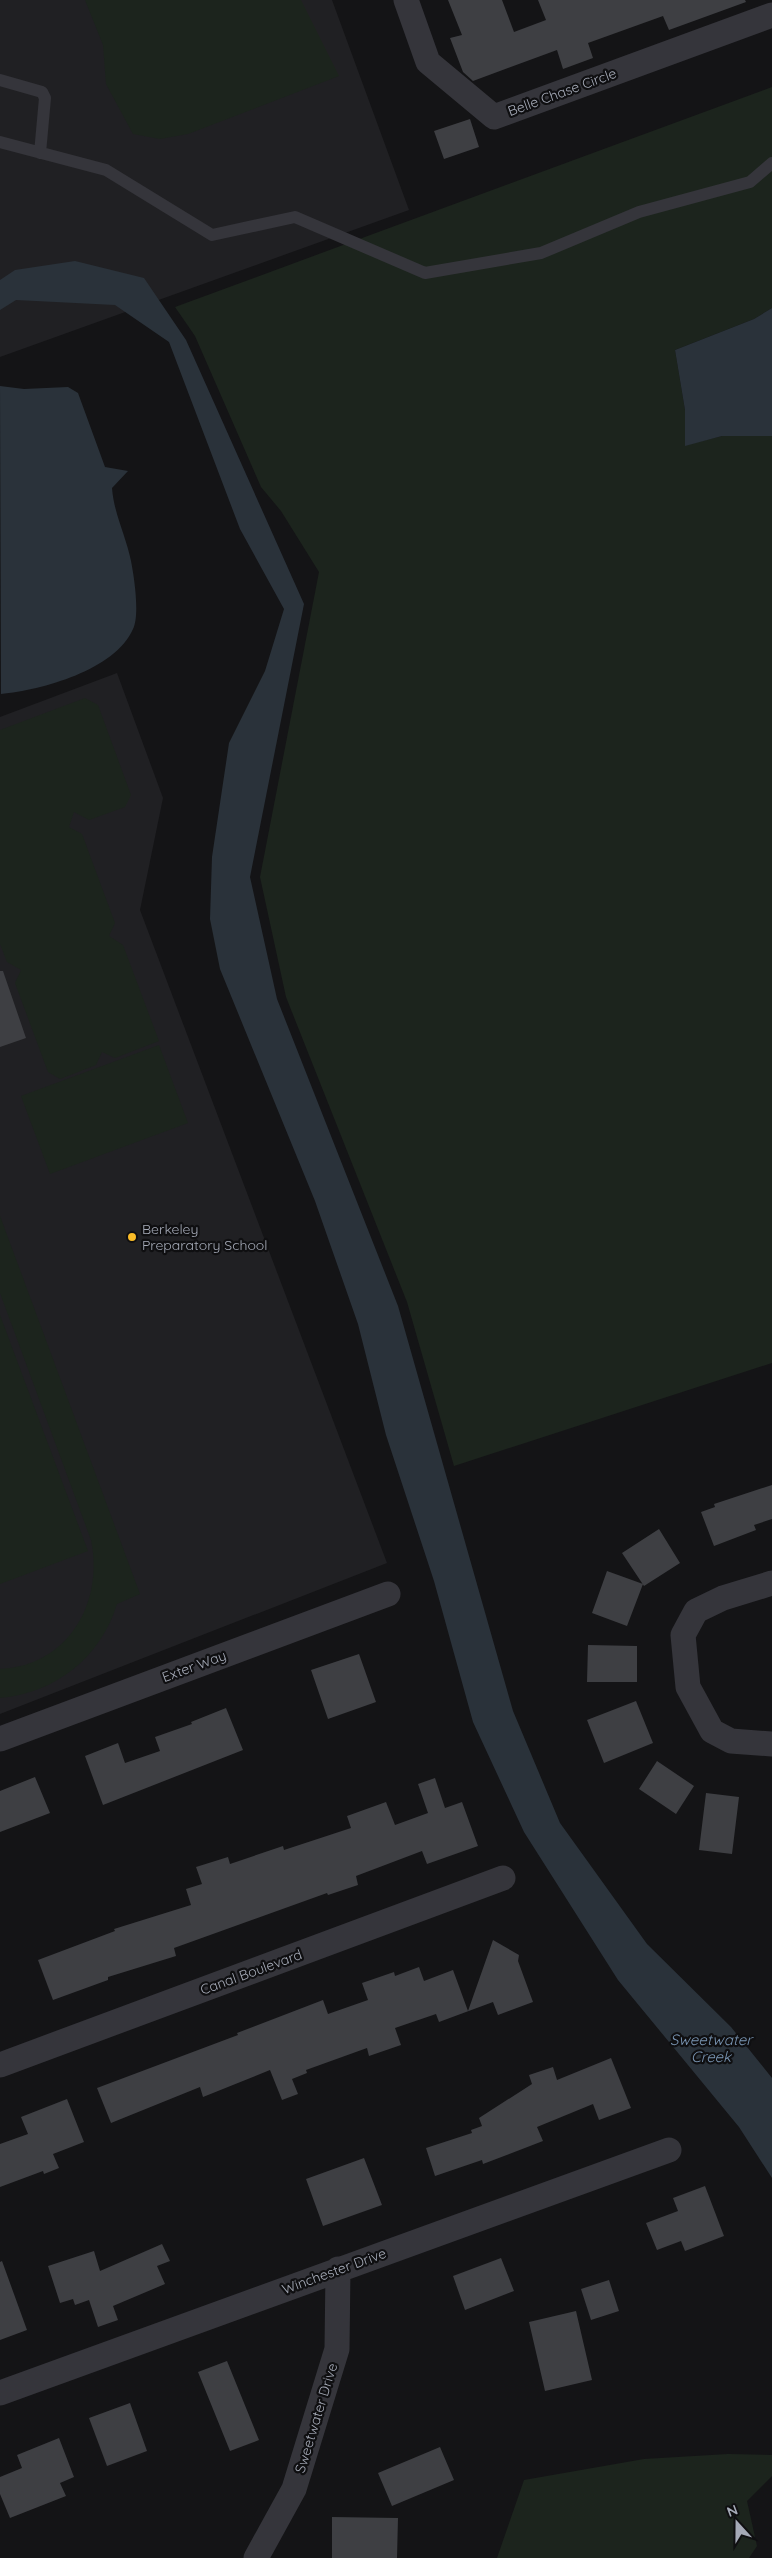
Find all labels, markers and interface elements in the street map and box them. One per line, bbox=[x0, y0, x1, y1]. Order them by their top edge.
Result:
street label: Belle Chase Circle bbox=[505, 64, 619, 120]
place label: Berkeley Preparatory School bbox=[142, 1220, 268, 1254]
marker: Berkeley Preparatory School bbox=[126, 1231, 138, 1243]
street label: Exter Way bbox=[159, 1646, 229, 1686]
street label: Canal Boulevard bbox=[198, 1945, 304, 1999]
water label: Sweetwater Creek bbox=[670, 2030, 754, 2066]
street label: Winchester Drive bbox=[279, 2244, 389, 2298]
street label: Sweetwater Drive bbox=[291, 2361, 341, 2475]
north arrow bbox=[712, 2498, 762, 2548]
text: N bbox=[724, 2501, 740, 2521]

